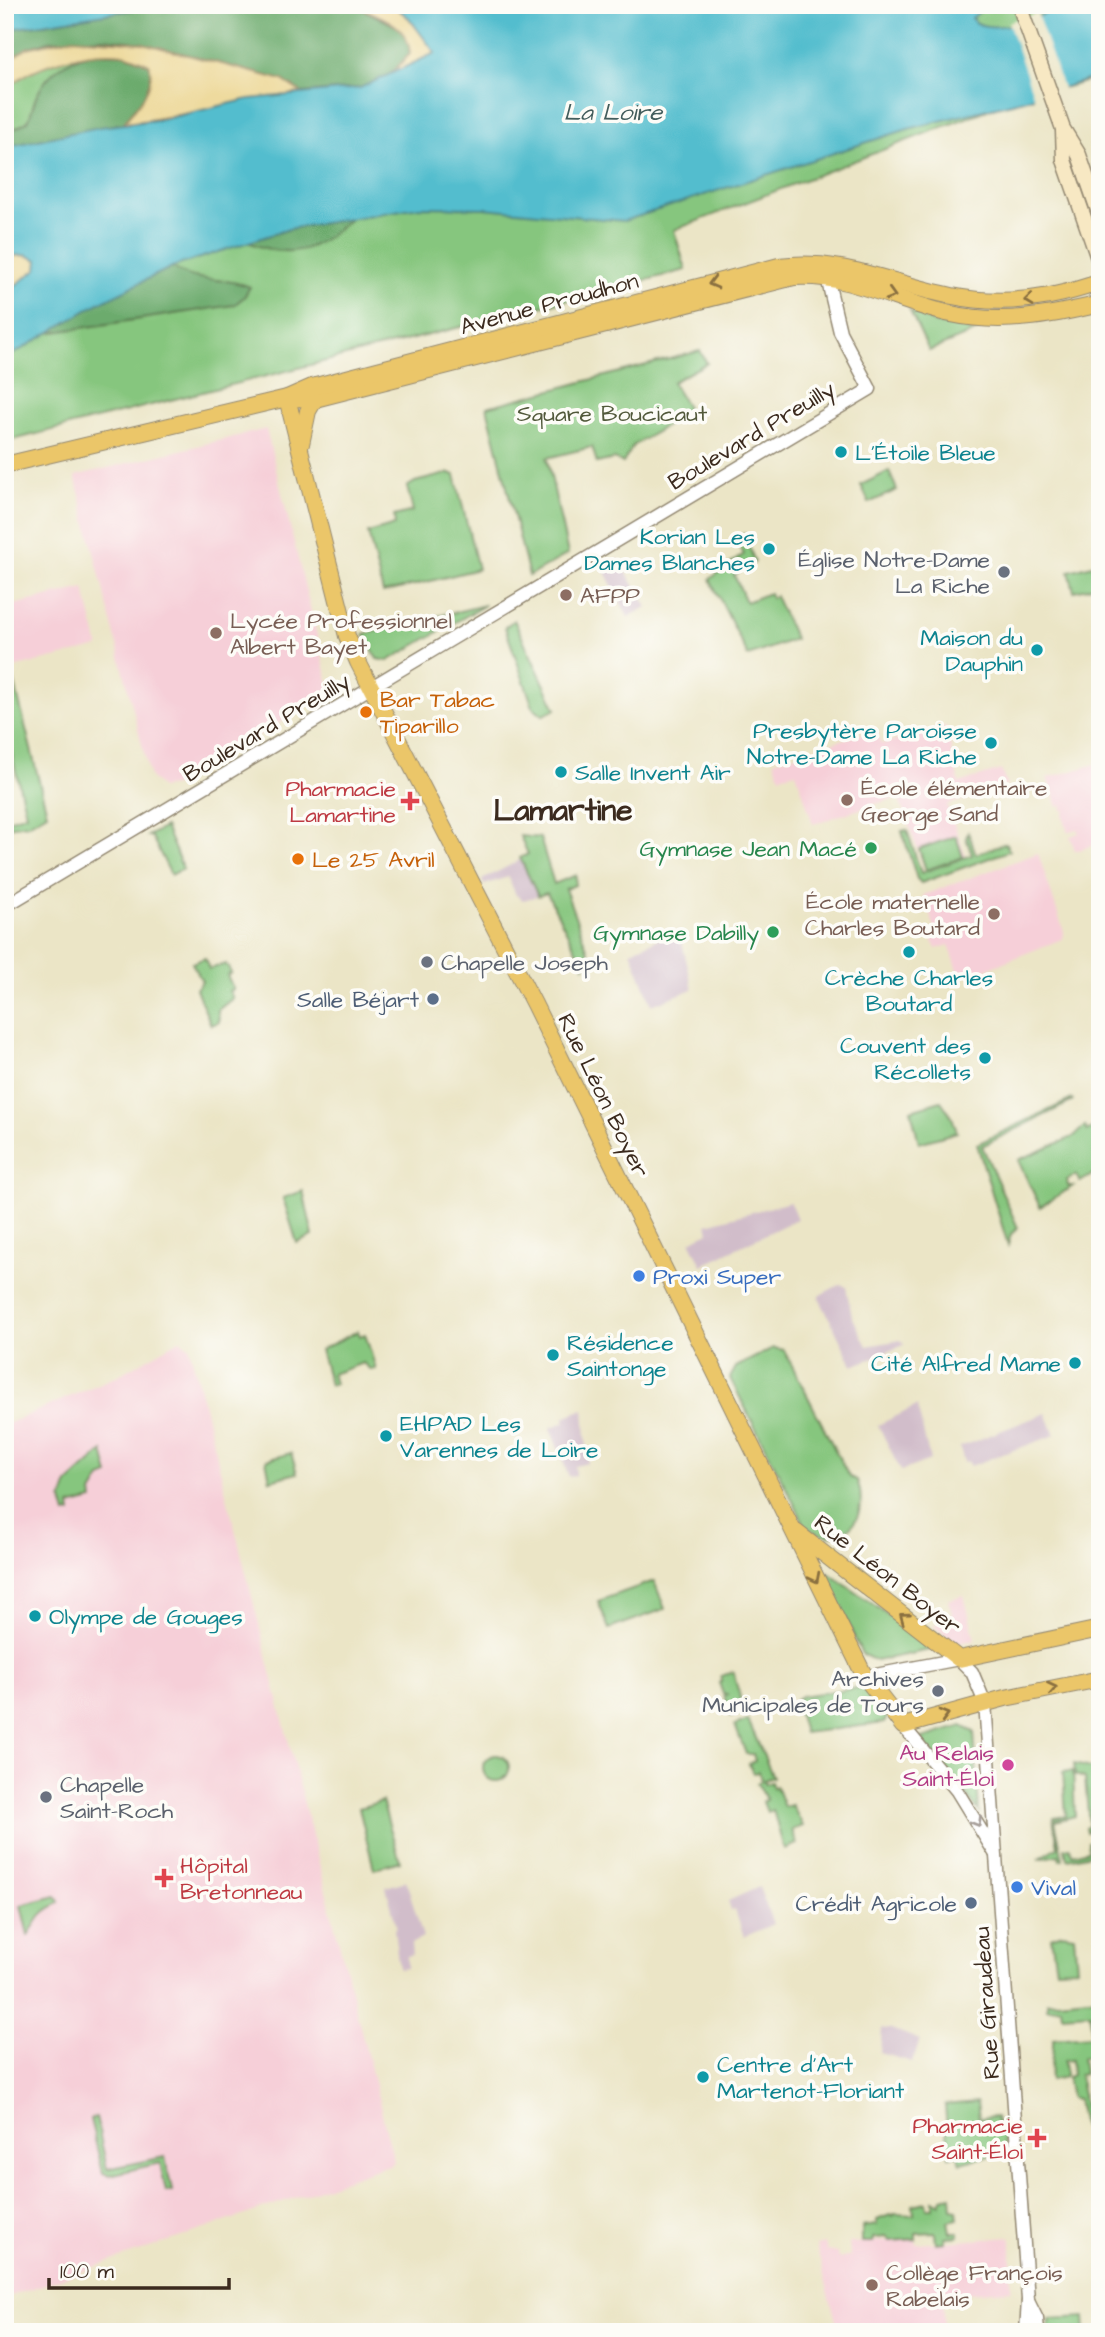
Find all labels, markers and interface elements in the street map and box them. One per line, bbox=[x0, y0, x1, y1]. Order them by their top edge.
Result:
water label: La Loire bbox=[564, 96, 663, 130]
street label: Avenue Proudhon bbox=[456, 265, 642, 343]
one-way arrow bbox=[707, 275, 719, 289]
one-way arrow bbox=[885, 287, 897, 301]
one-way arrow bbox=[1023, 292, 1034, 307]
street label: Boulevard Preuilly bbox=[662, 373, 842, 499]
park label: Square Boucicaut bbox=[517, 398, 708, 430]
place label: L'Étoile Bleue bbox=[855, 437, 996, 469]
marker: L'Étoile Bleue bbox=[833, 444, 849, 460]
place label: Korian Les Dames Blanches bbox=[584, 521, 755, 579]
marker: Korian Les Dames Blanches bbox=[761, 541, 777, 557]
place label: Église Notre-Dame La Riche bbox=[798, 544, 990, 602]
marker: Église Notre-Dame La Riche bbox=[996, 564, 1012, 580]
place label: AFPP bbox=[580, 580, 640, 612]
marker: AFPP bbox=[558, 587, 574, 603]
place label: Lycée Professionnel Albert Bayet bbox=[230, 605, 452, 664]
place label: Maison du Dauphin bbox=[920, 622, 1023, 680]
marker: Lycée Professionnel Albert Bayet bbox=[208, 625, 224, 641]
marker: Maison du Dauphin bbox=[1029, 642, 1045, 658]
street label: Boulevard Preuilly bbox=[177, 665, 357, 791]
place label: Bar Tabac Tiparillo bbox=[380, 684, 495, 742]
marker: Bar Tabac Tiparillo bbox=[358, 704, 374, 720]
place label: Presbytère Paroisse Notre-Dame La Riche bbox=[747, 715, 977, 773]
marker: Presbytère Paroisse Notre-Dame La Riche bbox=[983, 735, 999, 751]
place label: Salle Invent Air bbox=[575, 757, 731, 789]
marker: Salle Invent Air bbox=[553, 764, 569, 780]
place label: École élémentaire George Sand bbox=[861, 772, 1047, 831]
place label: Pharmacie Lamartine bbox=[285, 773, 396, 831]
district label: Lamartine bbox=[493, 790, 633, 832]
marker: École élémentaire George Sand bbox=[839, 792, 855, 808]
marker: Pharmacie Lamartine bbox=[402, 793, 418, 809]
place label: Gymnase Jean Macé bbox=[639, 833, 857, 866]
marker: Gymnase Jean Macé bbox=[863, 840, 879, 856]
place label: Le 25 Avril bbox=[312, 844, 435, 876]
marker: Le 25 Avril bbox=[290, 851, 306, 867]
place label: École maternelle Charles Boutard bbox=[805, 886, 980, 944]
marker: École maternelle Charles Boutard bbox=[986, 906, 1002, 922]
place label: Gymnase Dabilly bbox=[593, 917, 759, 950]
marker: Gymnase Dabilly bbox=[765, 924, 781, 940]
marker: Crèche Charles Boutard bbox=[901, 944, 917, 960]
place label: Chapelle Joseph bbox=[441, 947, 608, 979]
marker: Chapelle Joseph bbox=[419, 954, 435, 970]
place label: Crèche Charles Boutard bbox=[825, 962, 993, 1020]
place label: Salle Béjart bbox=[297, 984, 420, 1016]
marker: Salle Béjart bbox=[425, 991, 441, 1007]
street label: Rue Léon Boyer bbox=[549, 1008, 657, 1184]
place label: Couvent des Récollets bbox=[840, 1030, 971, 1088]
marker: Couvent des Récollets bbox=[977, 1050, 993, 1066]
place label: Proxi Super bbox=[653, 1261, 782, 1293]
marker: Proxi Super bbox=[631, 1268, 647, 1284]
place label: Résidence Saintonge bbox=[567, 1327, 674, 1386]
marker: Résidence Saintonge bbox=[545, 1347, 561, 1363]
place label: Cité Alfred Mame bbox=[871, 1348, 1061, 1380]
marker: Cité Alfred Mame bbox=[1067, 1355, 1083, 1371]
place label: EHPAD Les Varennes de Loire bbox=[400, 1408, 598, 1466]
marker: EHPAD Les Varennes de Loire bbox=[378, 1428, 394, 1444]
street label: Rue Léon Boyer bbox=[806, 1507, 968, 1643]
one-way arrow bbox=[806, 1571, 820, 1583]
place label: Olympe de Gouges bbox=[49, 1601, 243, 1634]
marker: Olympe de Gouges bbox=[27, 1608, 43, 1624]
one-way arrow bbox=[899, 1613, 912, 1626]
place label: Archives Municipales de Tours bbox=[702, 1663, 924, 1721]
one-way arrow bbox=[1046, 1682, 1058, 1697]
marker: Archives Municipales de Tours bbox=[930, 1683, 946, 1699]
one-way arrow bbox=[938, 1708, 950, 1723]
place label: Au Relais Saint-Éloi bbox=[899, 1737, 995, 1795]
marker: Au Relais Saint-Éloi bbox=[1000, 1757, 1016, 1773]
place label: Chapelle Saint-Roch bbox=[60, 1769, 174, 1827]
marker: Chapelle Saint-Roch bbox=[38, 1789, 54, 1805]
one-way arrow bbox=[968, 1814, 981, 1827]
place label: Hôpital Bretonneau bbox=[180, 1850, 303, 1908]
marker: Hôpital Bretonneau bbox=[154, 1868, 174, 1888]
place label: Vival bbox=[1031, 1872, 1076, 1904]
marker: Vival bbox=[1009, 1879, 1025, 1895]
place label: Crédit Agricole bbox=[795, 1888, 957, 1921]
marker: Crédit Agricole bbox=[963, 1895, 979, 1911]
street label: Rue Giraudeau bbox=[966, 1926, 1008, 2080]
place label: Centre d'Art Martenot-Floriant bbox=[717, 2049, 905, 2107]
marker: Centre d'Art Martenot-Floriant bbox=[695, 2069, 711, 2085]
place label: Pharmacie Saint-Éloi bbox=[912, 2110, 1024, 2168]
marker: Pharmacie Saint-Éloi bbox=[1029, 2130, 1045, 2146]
scale bar bbox=[49, 2246, 229, 2290]
text: 100 m bbox=[60, 2257, 115, 2286]
place label: Collège François Rabelais bbox=[886, 2257, 1063, 2315]
marker: Collège François Rabelais bbox=[864, 2277, 880, 2293]

